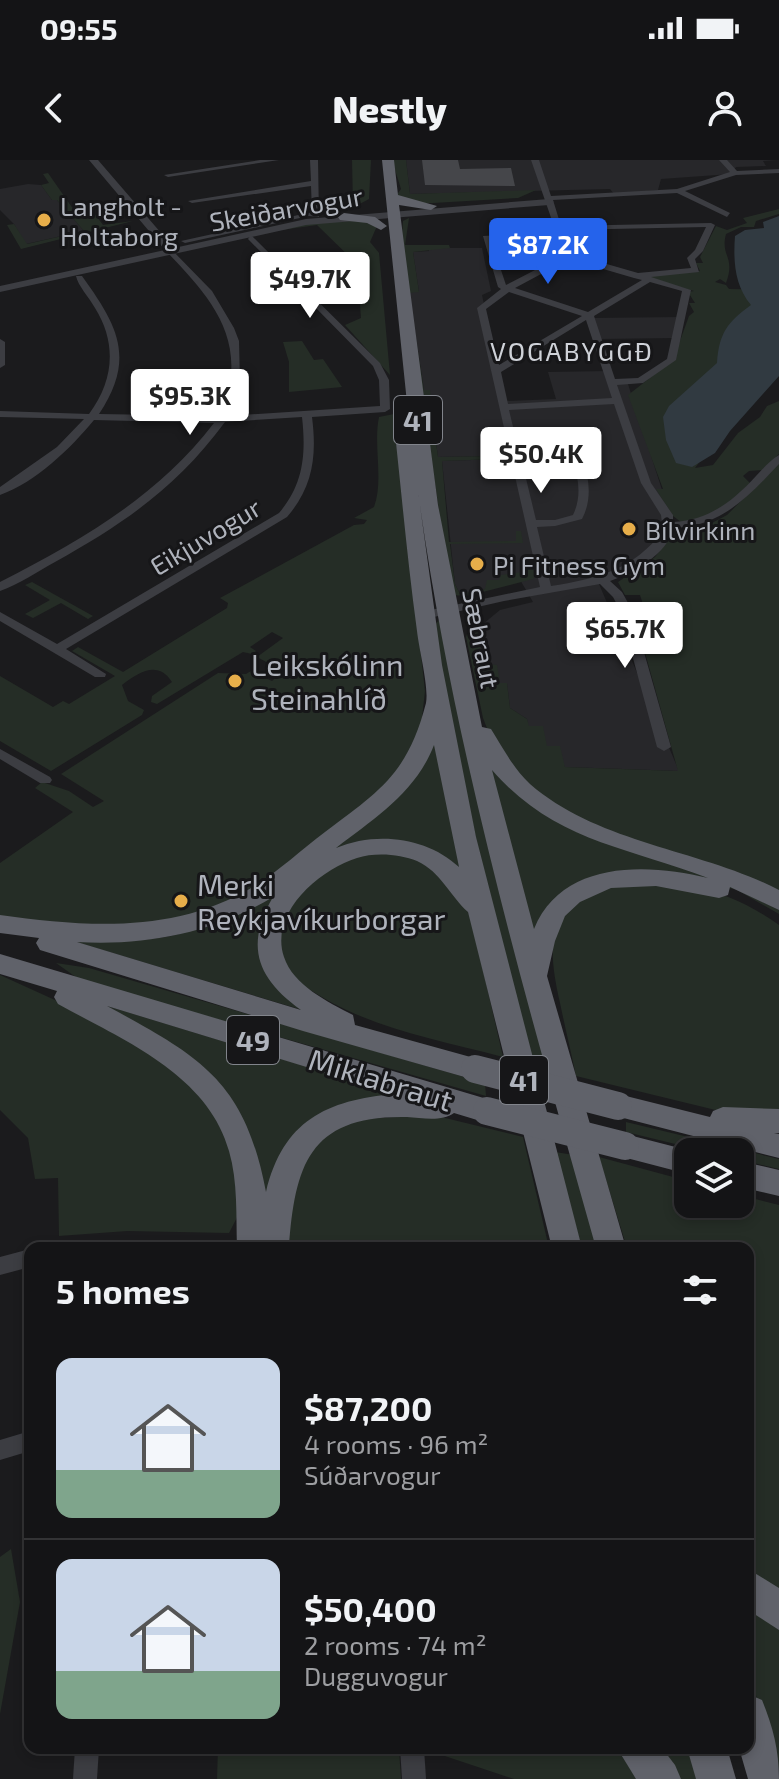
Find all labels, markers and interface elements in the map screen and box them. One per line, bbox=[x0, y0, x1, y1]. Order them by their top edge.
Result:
text: 09:55 bbox=[40, 10, 117, 46]
icon: back bbox=[32, 86, 76, 130]
icon: person bbox=[703, 86, 747, 130]
text: Nestly bbox=[332, 87, 447, 130]
street label: Skeiðarvogur bbox=[207, 179, 365, 237]
place label: Langholt - Holtaborg bbox=[60, 190, 182, 251]
marker: Langholt - Holtaborg bbox=[35, 211, 53, 229]
pin: $87.2K bbox=[483, 218, 613, 286]
text: $87.2K bbox=[507, 228, 589, 259]
pin: $49.7K bbox=[245, 252, 375, 320]
text: $49.7K bbox=[269, 262, 351, 293]
district label: VOGABYGGÐ bbox=[490, 335, 654, 366]
pin: $95.3K bbox=[125, 369, 255, 437]
text: $95.3K bbox=[149, 379, 231, 410]
road number: 41 bbox=[394, 396, 442, 444]
pin: $50.4K bbox=[476, 427, 606, 495]
text: $50.4K bbox=[498, 437, 584, 468]
street label: Eikjuvogur bbox=[144, 491, 266, 581]
place label: Bílvirkinn bbox=[645, 514, 755, 545]
marker: Bílvirkinn bbox=[620, 520, 638, 538]
place label: Pi Fitness Gym bbox=[493, 549, 665, 580]
marker: Pi Fitness Gym bbox=[468, 555, 486, 573]
street label: Sæbraut bbox=[457, 585, 507, 691]
pin: $65.7K bbox=[560, 602, 690, 670]
text: $65.7K bbox=[585, 612, 665, 643]
place label: Leikskólinn Steinahlíð bbox=[251, 646, 404, 716]
marker: Leikskólinn Steinahlíð bbox=[226, 672, 244, 690]
place label: Merki Reykjavíkurborgar bbox=[197, 866, 445, 936]
marker: Merki Reykjavíkurborgar bbox=[172, 892, 190, 910]
road number: 49 bbox=[227, 1016, 279, 1064]
street label: Miklabraut bbox=[305, 1040, 457, 1118]
road number: 41 bbox=[500, 1056, 548, 1104]
map controls bbox=[674, 1138, 754, 1218]
button: layers bbox=[674, 1138, 754, 1218]
icon: filters bbox=[678, 1268, 722, 1312]
text: 5 homes bbox=[56, 1270, 190, 1311]
text: $87,200 bbox=[304, 1387, 432, 1428]
icon: home bbox=[120, 1390, 216, 1486]
text: 4 rooms · 96 m² bbox=[304, 1428, 488, 1459]
text: Súðarvogur bbox=[304, 1459, 441, 1490]
text: $50,400 bbox=[304, 1588, 437, 1629]
icon: home bbox=[120, 1591, 216, 1687]
text: 2 rooms · 74 m² bbox=[304, 1629, 486, 1660]
text: Dugguvogur bbox=[304, 1660, 448, 1691]

